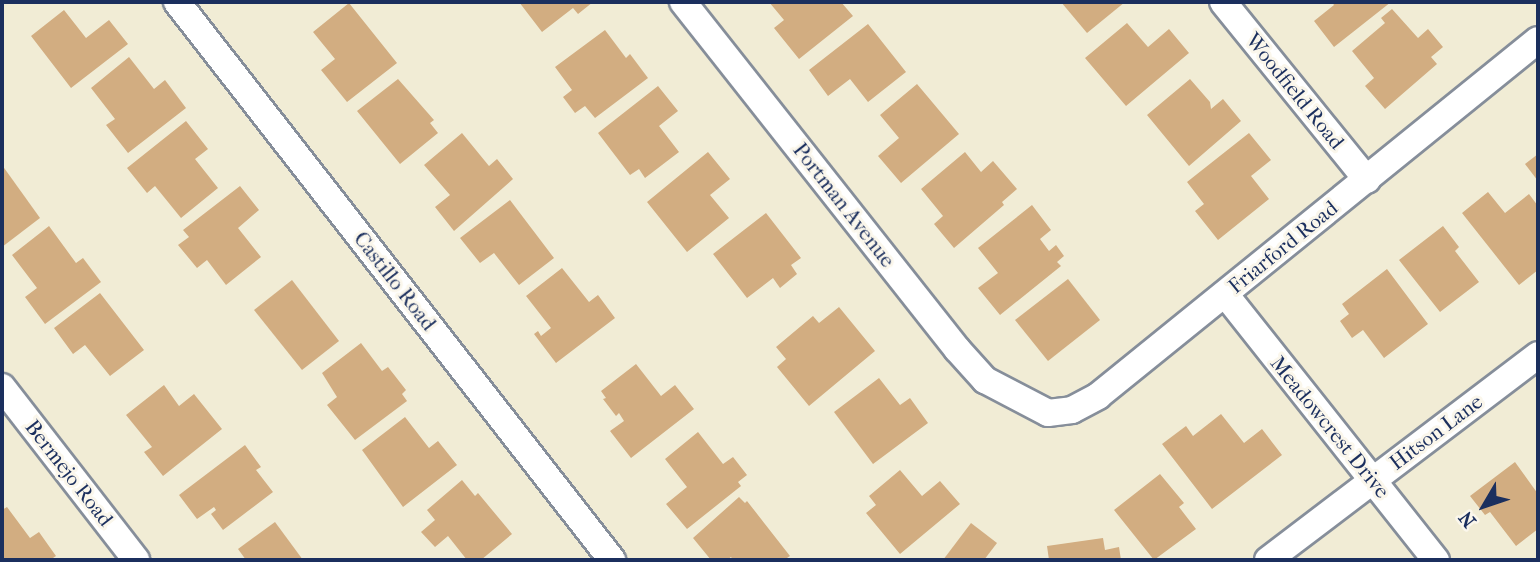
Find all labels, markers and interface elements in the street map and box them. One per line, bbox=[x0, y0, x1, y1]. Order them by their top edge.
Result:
street label: Woodfield Road bbox=[1240, 28, 1350, 154]
street label: Portman Avenue bbox=[788, 138, 900, 272]
street label: Friarford Road bbox=[1223, 195, 1343, 299]
street label: Castillo Road bbox=[349, 226, 441, 336]
street label: Meadowcrest Drive bbox=[1265, 351, 1395, 503]
street label: Hitson Lane bbox=[1384, 389, 1488, 475]
street label: Bermejo Road bbox=[20, 415, 118, 531]
north arrow bbox=[1449, 471, 1519, 541]
text: N bbox=[1455, 507, 1481, 532]

